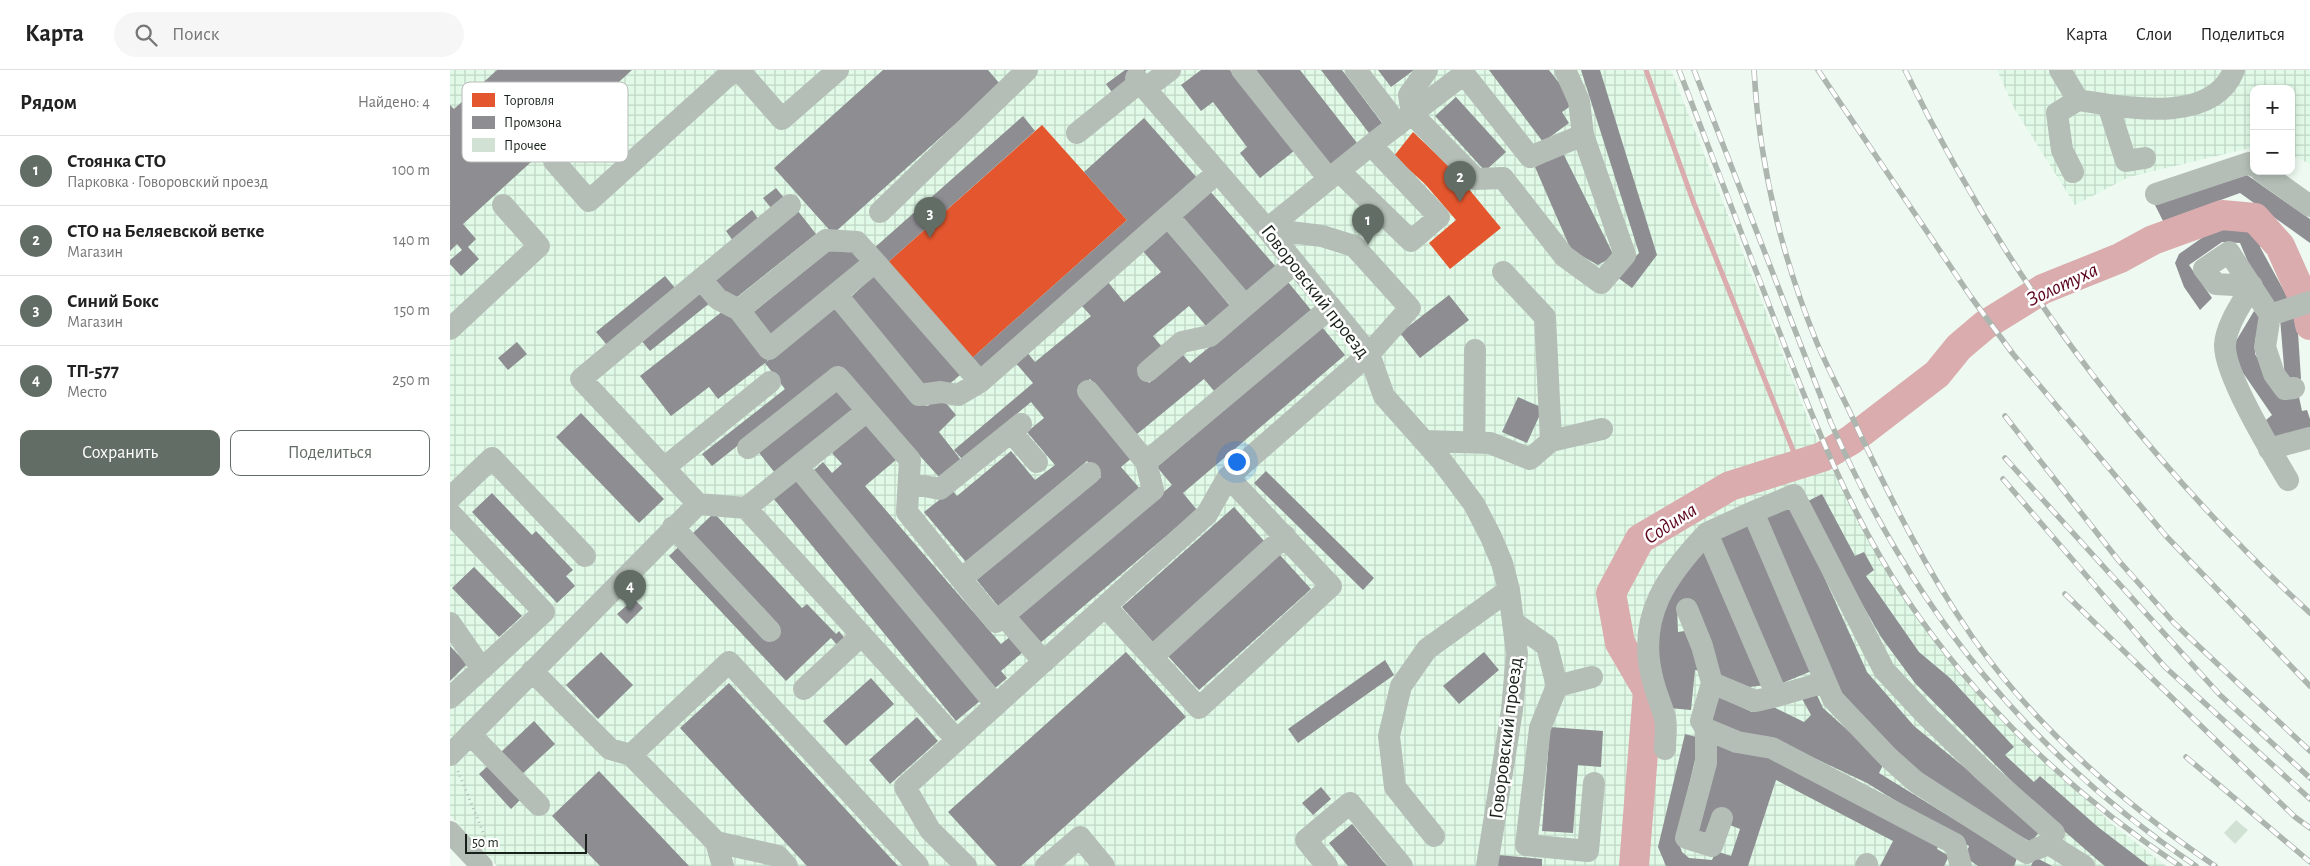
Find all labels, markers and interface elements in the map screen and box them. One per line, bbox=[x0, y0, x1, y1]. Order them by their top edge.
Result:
search box bbox=[114, 12, 464, 57]
icon: search bbox=[132, 21, 160, 49]
text: Карта bbox=[25, 22, 84, 46]
text: Поиск bbox=[172, 25, 219, 44]
text: Карта bbox=[2066, 26, 2108, 44]
text: Слои bbox=[2136, 26, 2172, 44]
text: Поделиться bbox=[2200, 26, 2285, 44]
legend bbox=[462, 82, 628, 162]
map controls bbox=[2250, 85, 2295, 175]
button: + bbox=[2250, 85, 2295, 130]
text: Рядом bbox=[20, 92, 77, 113]
text: Найдено: 4 bbox=[358, 94, 430, 110]
text: Торговля bbox=[504, 94, 554, 108]
text: Промзона bbox=[504, 116, 562, 130]
button: − bbox=[2250, 130, 2295, 175]
text: Прочее bbox=[504, 139, 547, 153]
text: Стоянка СТО bbox=[67, 152, 166, 171]
pin: 2 bbox=[1444, 161, 1476, 202]
text: 1 bbox=[33, 162, 39, 178]
text: 100 m bbox=[392, 162, 430, 178]
text: Парковка · Говоровский проезд bbox=[67, 174, 268, 190]
pin: 3 bbox=[914, 197, 946, 238]
pin: 1 bbox=[1352, 204, 1384, 245]
street label: Говоровский проезд bbox=[1257, 221, 1373, 362]
text: СТО на Беляевской ветке bbox=[67, 222, 264, 241]
text: 2 bbox=[32, 232, 40, 248]
text: 140 m bbox=[393, 232, 430, 248]
text: Магазин bbox=[67, 244, 123, 260]
water label: Золотуха bbox=[2023, 259, 2101, 310]
text: Синий Бокс bbox=[67, 292, 159, 311]
text: 3 bbox=[33, 302, 39, 318]
text: 150 m bbox=[394, 302, 430, 318]
text: Магазин bbox=[67, 314, 123, 330]
text: ТП-577 bbox=[67, 362, 119, 381]
text: 4 bbox=[32, 372, 40, 388]
text: 250 m bbox=[392, 372, 430, 388]
text: Место bbox=[67, 384, 107, 400]
button: Сохранить bbox=[20, 430, 220, 476]
button: Поделиться bbox=[230, 430, 430, 476]
your location bbox=[1224, 449, 1250, 475]
water label: Содима bbox=[1640, 499, 1700, 548]
pin: 4 bbox=[614, 570, 646, 611]
street label: Говоровский проезд bbox=[1486, 656, 1526, 820]
scale bar bbox=[465, 831, 588, 854]
text: 50 m bbox=[472, 836, 499, 850]

